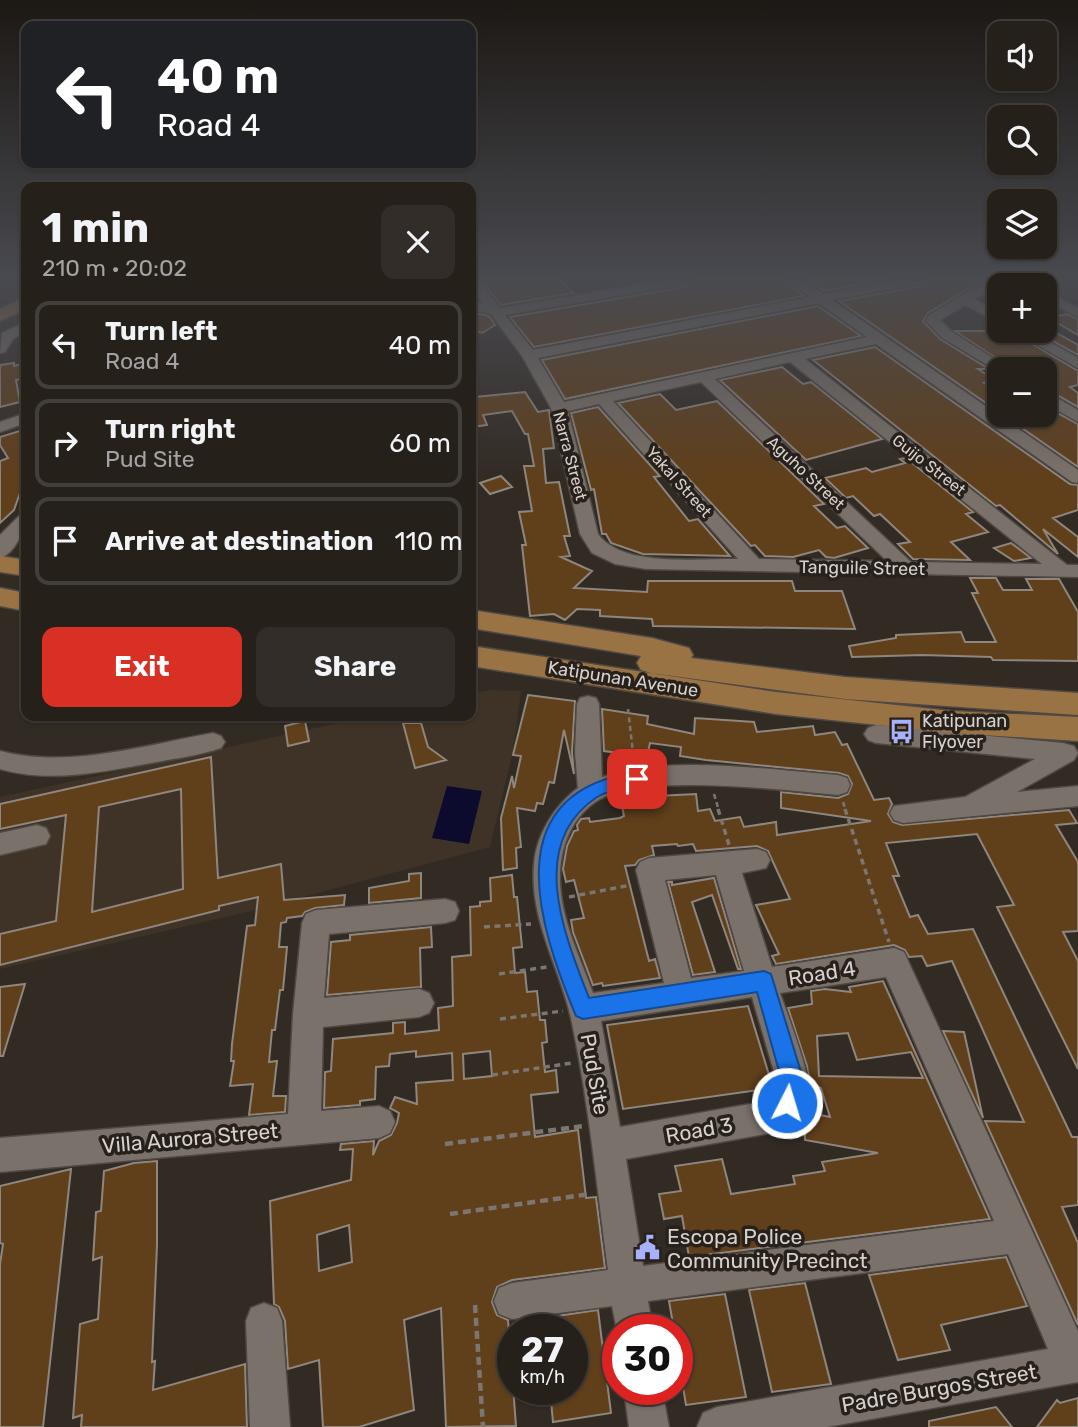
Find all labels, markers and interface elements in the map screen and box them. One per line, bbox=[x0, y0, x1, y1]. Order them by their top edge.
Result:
map controls bbox=[987, 21, 1057, 427]
button: sound bbox=[987, 21, 1057, 91]
text: 40 m bbox=[157, 47, 279, 105]
icon: left bbox=[42, 49, 133, 140]
button: search bbox=[987, 105, 1057, 175]
text: Road 4 bbox=[157, 106, 261, 144]
button: layers bbox=[987, 189, 1057, 259]
text: 1 min bbox=[42, 203, 149, 253]
button: close bbox=[381, 205, 455, 279]
text: 210 m · 20:02 bbox=[42, 254, 187, 282]
button: + bbox=[987, 273, 1057, 343]
text: Turn left bbox=[105, 316, 217, 347]
icon: left bbox=[46, 326, 84, 364]
text: 40 m bbox=[389, 330, 451, 361]
text: Road 4 bbox=[105, 347, 179, 375]
button: − bbox=[987, 357, 1057, 427]
street label: Narra Street bbox=[549, 410, 591, 502]
text: Turn right bbox=[105, 414, 235, 445]
icon: right bbox=[46, 424, 84, 462]
text: 60 m bbox=[389, 428, 451, 459]
street label: Guijo Street bbox=[889, 430, 969, 500]
street label: Aguho Street bbox=[763, 432, 849, 514]
street label: Yakal Street bbox=[642, 443, 716, 521]
text: Pud Site bbox=[105, 445, 195, 473]
icon: arrive bbox=[46, 522, 84, 560]
text: Arrive at destination bbox=[105, 526, 373, 557]
text: 110 m bbox=[394, 526, 463, 557]
street label: Tanguile Street bbox=[799, 556, 925, 580]
button: Exit bbox=[42, 627, 242, 707]
button: Share bbox=[256, 627, 455, 707]
street label: Katipunan Avenue bbox=[546, 656, 700, 702]
place label: Katipunan Flyover bbox=[922, 710, 1007, 753]
bus stop icon: Katipunan Flyover bbox=[888, 717, 916, 745]
pin bbox=[607, 749, 667, 809]
icon: arrive bbox=[618, 760, 656, 798]
street label: Road 4 bbox=[786, 955, 858, 991]
street label: Pud Site bbox=[576, 1032, 614, 1116]
position arrow bbox=[750, 1066, 824, 1140]
street label: Road 3 bbox=[664, 1112, 734, 1148]
street label: Villa Aurora Street bbox=[101, 1118, 279, 1158]
place label: Escopa Police Community Precinct bbox=[667, 1224, 867, 1273]
public building icon: Escopa Police Community Precinct bbox=[633, 1234, 661, 1262]
speed limit sign: 30 bbox=[602, 1314, 693, 1405]
text: 27 bbox=[521, 1329, 564, 1371]
street label: Padre Burgos Street bbox=[840, 1359, 1038, 1417]
text: km/h bbox=[520, 1366, 565, 1388]

